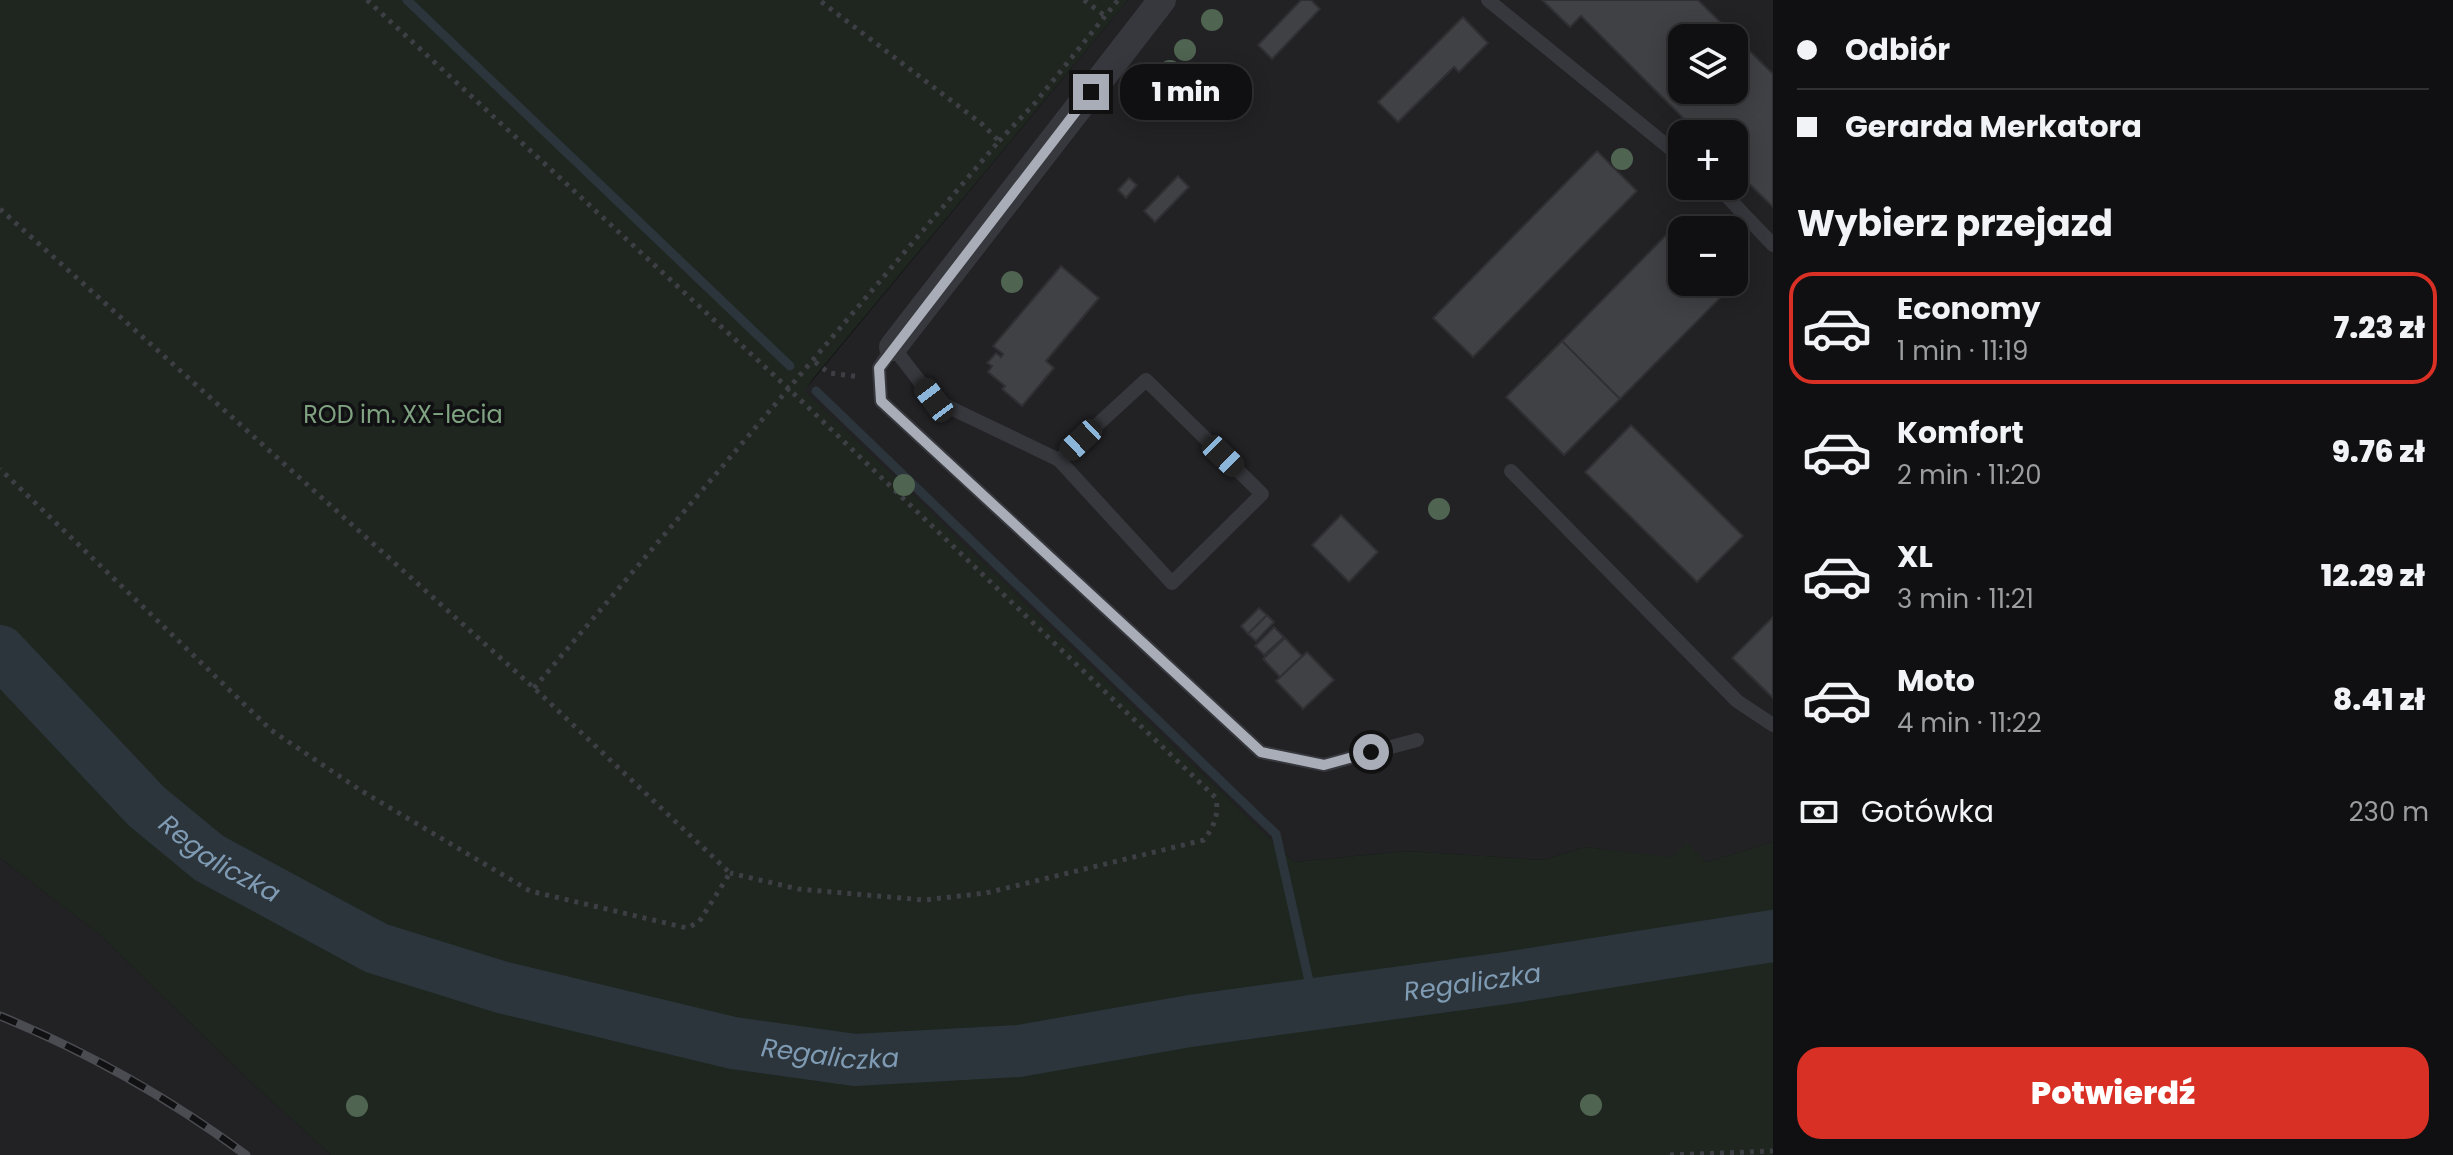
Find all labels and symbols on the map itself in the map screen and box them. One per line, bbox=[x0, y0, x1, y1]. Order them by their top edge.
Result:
callout: 1 min bbox=[1119, 64, 1251, 120]
route end bbox=[1073, 74, 1109, 110]
car bbox=[910, 374, 958, 426]
park label: ROD im. XX-lecia bbox=[303, 398, 503, 431]
car bbox=[1055, 415, 1107, 465]
car bbox=[1197, 431, 1249, 481]
route start bbox=[1353, 734, 1389, 770]
water label: Regaliczka bbox=[151, 806, 287, 911]
water label: Regaliczka bbox=[1401, 955, 1544, 1010]
water label: Regaliczka bbox=[759, 1029, 900, 1078]

